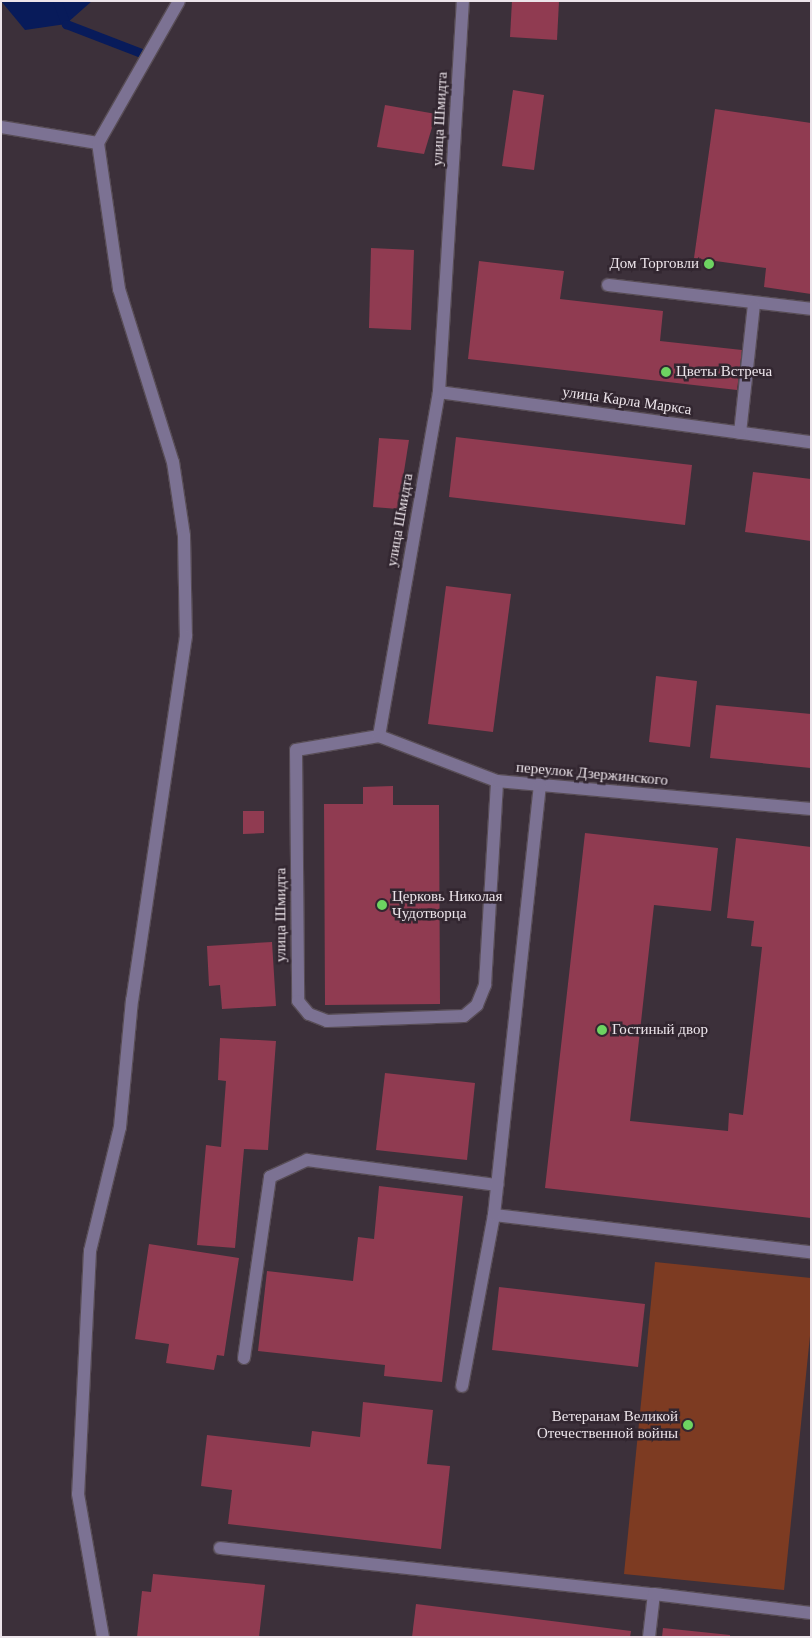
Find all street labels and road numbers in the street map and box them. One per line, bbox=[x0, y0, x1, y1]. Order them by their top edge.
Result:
street label: улица Шмидта bbox=[429, 71, 451, 167]
street label: улица Карла Маркса bbox=[561, 383, 693, 419]
street label: улица Шмидта bbox=[383, 472, 417, 568]
street label: переулок Дзержинского bbox=[515, 758, 669, 790]
street label: улица Шмидта bbox=[272, 868, 290, 962]

